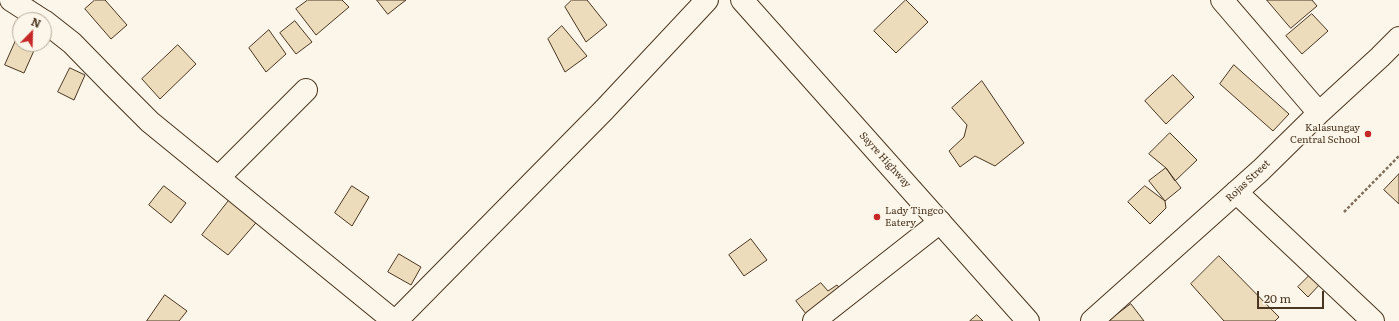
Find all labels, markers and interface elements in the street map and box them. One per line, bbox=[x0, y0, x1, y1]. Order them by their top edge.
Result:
north arrow bbox=[12, 12, 52, 52]
text: N bbox=[29, 13, 44, 31]
place label: Kalasungay Central School bbox=[1290, 122, 1360, 146]
marker: Kalasungay Central School bbox=[1363, 129, 1373, 139]
street label: Sayre Highway bbox=[857, 130, 913, 190]
street label: Rojas Street bbox=[1223, 157, 1273, 205]
place label: Lady Tingco Eatery bbox=[885, 205, 944, 228]
marker: Lady Tingco Eatery bbox=[872, 212, 882, 222]
scale bar bbox=[1259, 283, 1326, 309]
text: 20 m bbox=[1264, 289, 1291, 307]

